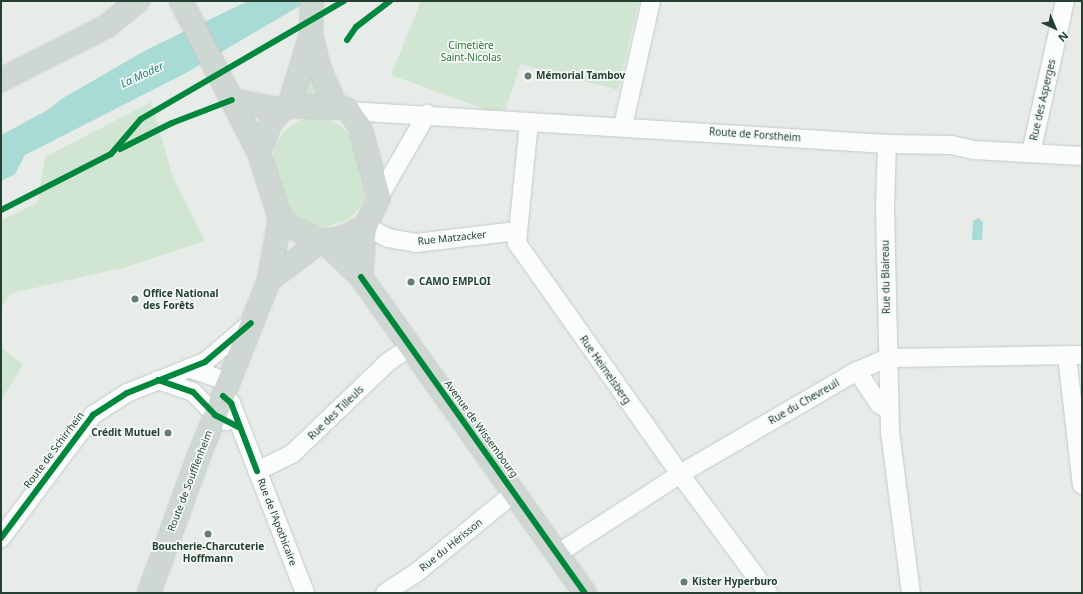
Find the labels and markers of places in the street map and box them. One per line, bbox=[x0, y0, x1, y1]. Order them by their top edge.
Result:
place label: Mémorial Tambov bbox=[536, 70, 625, 82]
marker: Mémorial Tambov bbox=[523, 71, 533, 81]
place label: CAMO EMPLOI bbox=[419, 276, 491, 288]
marker: CAMO EMPLOI bbox=[406, 277, 416, 287]
place label: Office National des Forêts bbox=[143, 287, 219, 310]
marker: Office National des Forêts bbox=[130, 294, 140, 304]
place label: Crédit Mutuel bbox=[91, 427, 160, 439]
marker: Crédit Mutuel bbox=[163, 428, 173, 438]
marker: Boucherie-Charcuterie Hoffmann bbox=[203, 529, 213, 539]
place label: Boucherie-Charcuterie Hoffmann bbox=[152, 540, 264, 564]
place label: Kister Hyperburo bbox=[692, 576, 777, 588]
marker: Kister Hyperburo bbox=[679, 577, 689, 587]

